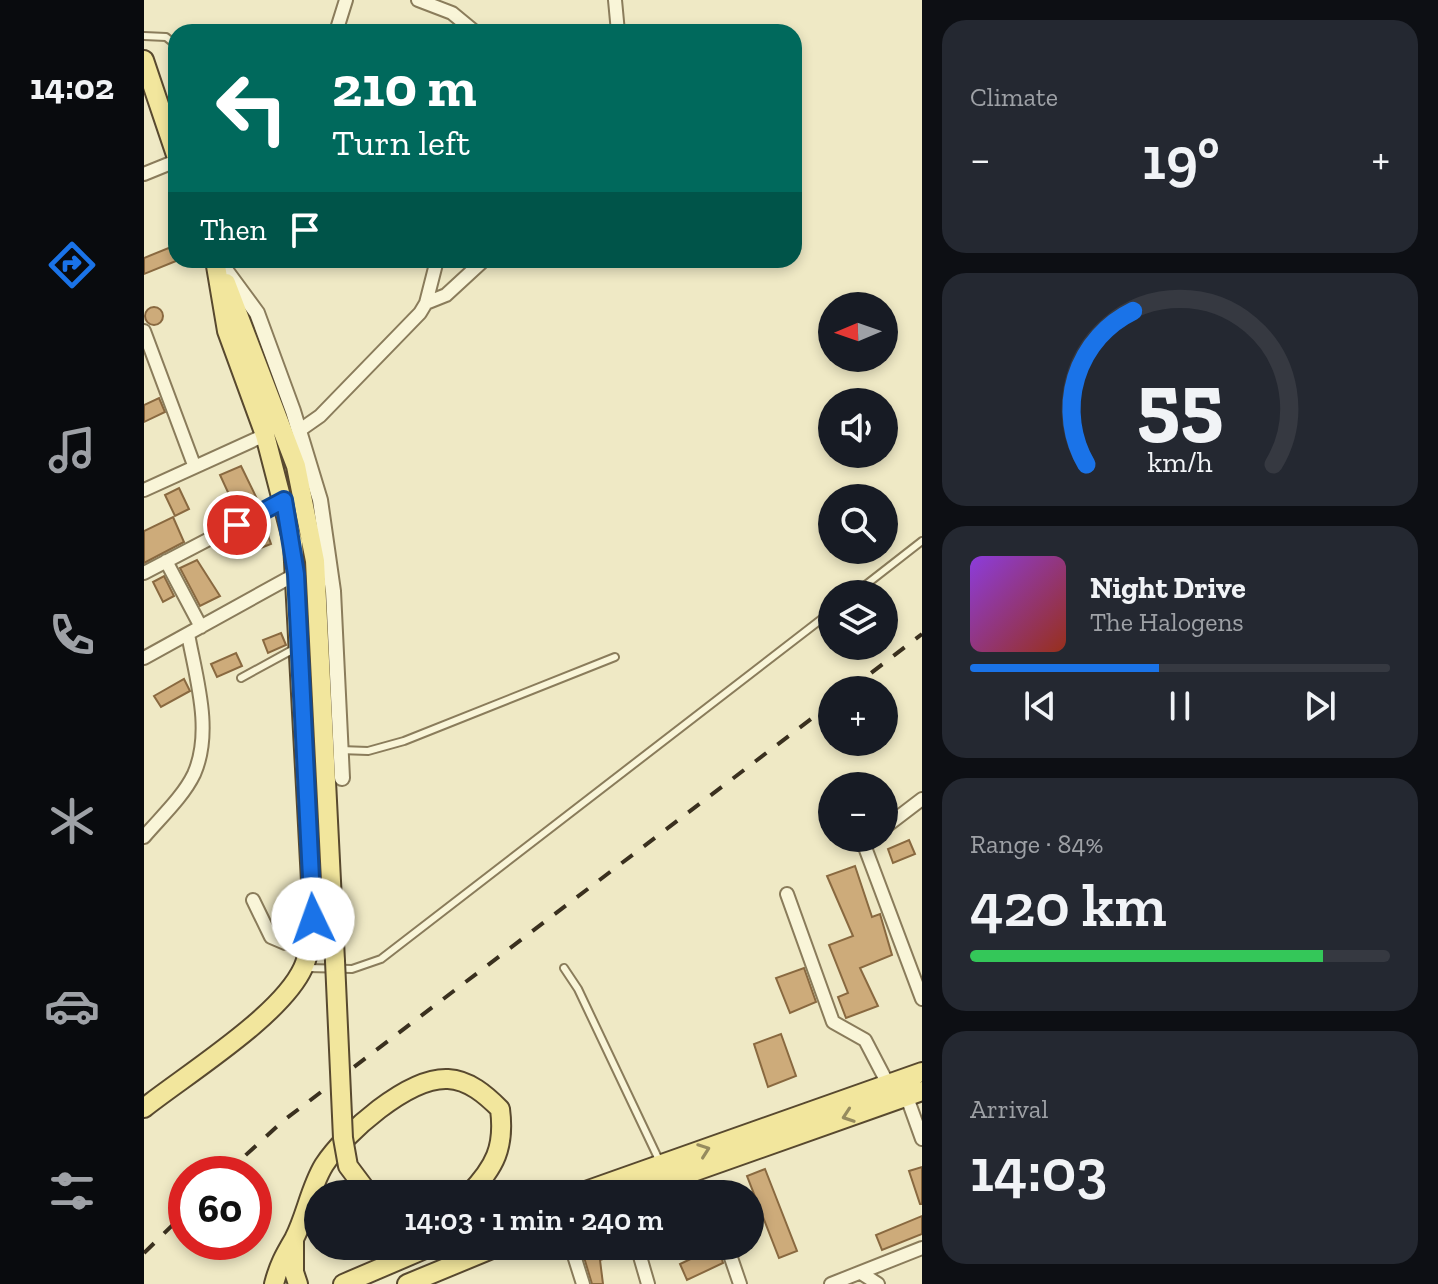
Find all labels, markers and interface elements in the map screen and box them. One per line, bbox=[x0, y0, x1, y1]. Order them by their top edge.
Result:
text: 210 m bbox=[332, 53, 476, 120]
icon: left bbox=[200, 56, 304, 160]
text: 14:02 bbox=[30, 65, 114, 108]
text: Climate bbox=[970, 81, 1058, 113]
text: Turn left bbox=[332, 121, 470, 164]
text: 19° bbox=[1142, 122, 1220, 194]
text: − bbox=[970, 132, 991, 185]
text: + bbox=[1371, 132, 1390, 185]
icon: arrive bbox=[283, 208, 327, 252]
text: Then bbox=[200, 212, 267, 248]
icon: directions bbox=[44, 237, 100, 293]
north arrow bbox=[818, 292, 898, 372]
map controls bbox=[818, 292, 898, 852]
text: 55 bbox=[1137, 352, 1223, 452]
button: sound bbox=[818, 388, 898, 468]
icon: music bbox=[44, 422, 100, 478]
text: km/h bbox=[1147, 445, 1213, 479]
button: search bbox=[818, 484, 898, 564]
pin bbox=[203, 491, 271, 559]
icon: arrive bbox=[215, 503, 259, 547]
text: Night Drive bbox=[1090, 570, 1246, 606]
button: layers bbox=[818, 580, 898, 660]
text: The Halogens bbox=[1090, 606, 1244, 638]
icon: phone bbox=[44, 607, 100, 663]
button: + bbox=[818, 676, 898, 756]
icon: previous bbox=[1018, 684, 1062, 728]
icon: pause bbox=[1158, 684, 1202, 728]
icon: next bbox=[1298, 684, 1342, 728]
button: − bbox=[818, 772, 898, 852]
icon: climate bbox=[44, 793, 100, 849]
text: Range · 84% bbox=[970, 828, 1103, 860]
text: 420 km bbox=[970, 869, 1167, 941]
position arrow bbox=[271, 877, 355, 961]
icon: car bbox=[44, 978, 100, 1034]
text: Arrival bbox=[970, 1093, 1048, 1125]
one-way arrow bbox=[842, 1107, 856, 1123]
text: 14:03 bbox=[970, 1134, 1107, 1206]
one-way arrow bbox=[696, 1143, 710, 1160]
speed limit sign: 60 bbox=[168, 1156, 272, 1260]
icon: filters bbox=[44, 1163, 100, 1219]
text: 14:03 · 1 min · 240 m bbox=[405, 1202, 663, 1238]

